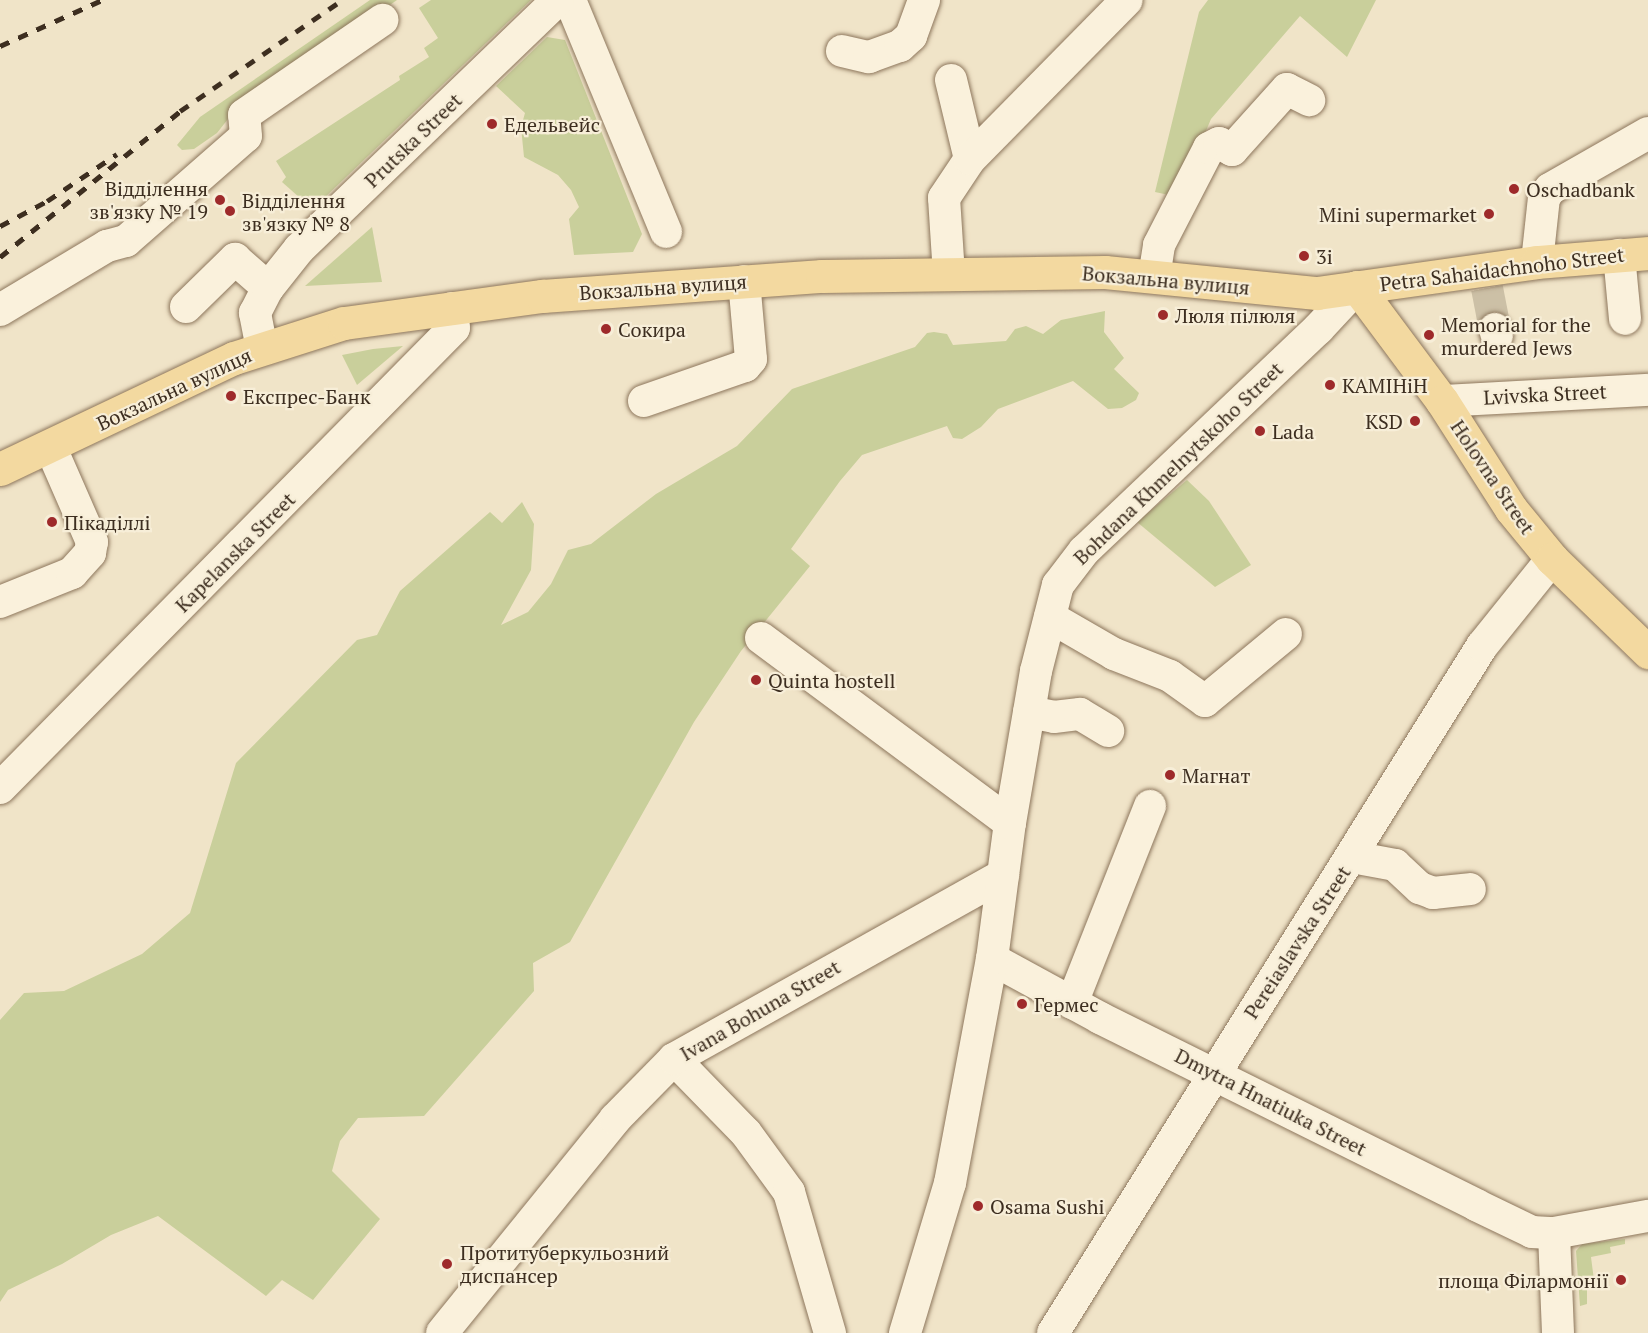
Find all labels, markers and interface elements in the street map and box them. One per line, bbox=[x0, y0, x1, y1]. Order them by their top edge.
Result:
street label: Prutska Street bbox=[359, 88, 467, 192]
place label: Едельвейс bbox=[504, 112, 600, 136]
marker: Едельвейс bbox=[485, 117, 499, 131]
place label: Відділення зв'язку № 19 bbox=[90, 176, 208, 223]
place label: Oschadbank bbox=[1526, 177, 1635, 201]
marker: Oschadbank bbox=[1507, 182, 1521, 196]
place label: Відділення зв'язку № 8 bbox=[242, 188, 350, 235]
marker: Відділення зв'язку № 19 bbox=[213, 193, 227, 207]
place label: Mini supermarket bbox=[1319, 202, 1477, 226]
marker: Відділення зв'язку № 8 bbox=[223, 204, 237, 218]
marker: Mini supermarket bbox=[1482, 207, 1496, 221]
street label: Petra Sahaidachnoho Street bbox=[1378, 242, 1626, 296]
place label: 3i bbox=[1316, 244, 1333, 268]
marker: 3i bbox=[1297, 249, 1311, 263]
street label: Вокзальна вулиця bbox=[1081, 261, 1251, 299]
street label: Вокзальна вулиця bbox=[578, 269, 748, 305]
place label: Люля пілюля bbox=[1175, 303, 1295, 327]
marker: Люля пілюля bbox=[1156, 308, 1170, 322]
place label: Memorial for the murdered Jews bbox=[1441, 312, 1591, 359]
place label: Сокира bbox=[618, 317, 686, 341]
marker: Сокира bbox=[599, 322, 613, 336]
marker: Memorial for the murdered Jews bbox=[1422, 328, 1436, 342]
street label: Вокзальна вулиця bbox=[93, 343, 255, 435]
street label: Bohdana Khmelnytskoho Street bbox=[1068, 357, 1288, 569]
place label: КАМІНіН bbox=[1342, 373, 1428, 397]
marker: КАМІНіН bbox=[1323, 378, 1337, 392]
street label: Lvivska Street bbox=[1483, 379, 1607, 409]
place label: Eкспрес-Банк bbox=[243, 384, 371, 408]
marker: Eкспрес-Банк bbox=[224, 389, 238, 403]
place label: KSD bbox=[1365, 409, 1403, 433]
marker: KSD bbox=[1408, 414, 1422, 428]
street label: Holovna Street bbox=[1446, 415, 1540, 539]
place label: Lada bbox=[1272, 419, 1314, 443]
marker: Lada bbox=[1253, 424, 1267, 438]
street label: Kapelanska Street bbox=[170, 487, 300, 617]
place label: Пікаділлі bbox=[64, 510, 151, 534]
marker: Пікаділлі bbox=[45, 515, 59, 529]
place label: Quinta hostell bbox=[768, 668, 896, 692]
marker: Quinta hostell bbox=[749, 673, 763, 687]
place label: Магнат bbox=[1182, 763, 1250, 787]
marker: Магнат bbox=[1163, 768, 1177, 782]
street label: Pereiaslavska Street bbox=[1239, 861, 1355, 1023]
street label: Ivana Bohuna Street bbox=[676, 954, 844, 1066]
place label: Гермес bbox=[1034, 992, 1099, 1016]
marker: Гермес bbox=[1015, 997, 1029, 1011]
street label: Dmytra Hnatiuka Street bbox=[1171, 1043, 1371, 1161]
place label: Osama Sushi bbox=[990, 1194, 1104, 1218]
marker: Osama Sushi bbox=[971, 1199, 985, 1213]
place label: Протитуберкульозний диспансер bbox=[460, 1240, 669, 1287]
marker: Протитуберкульозний диспансер bbox=[438, 1255, 456, 1273]
place label: площа Філармонії bbox=[1438, 1268, 1609, 1292]
marker: площа Філармонії bbox=[1614, 1273, 1628, 1287]

